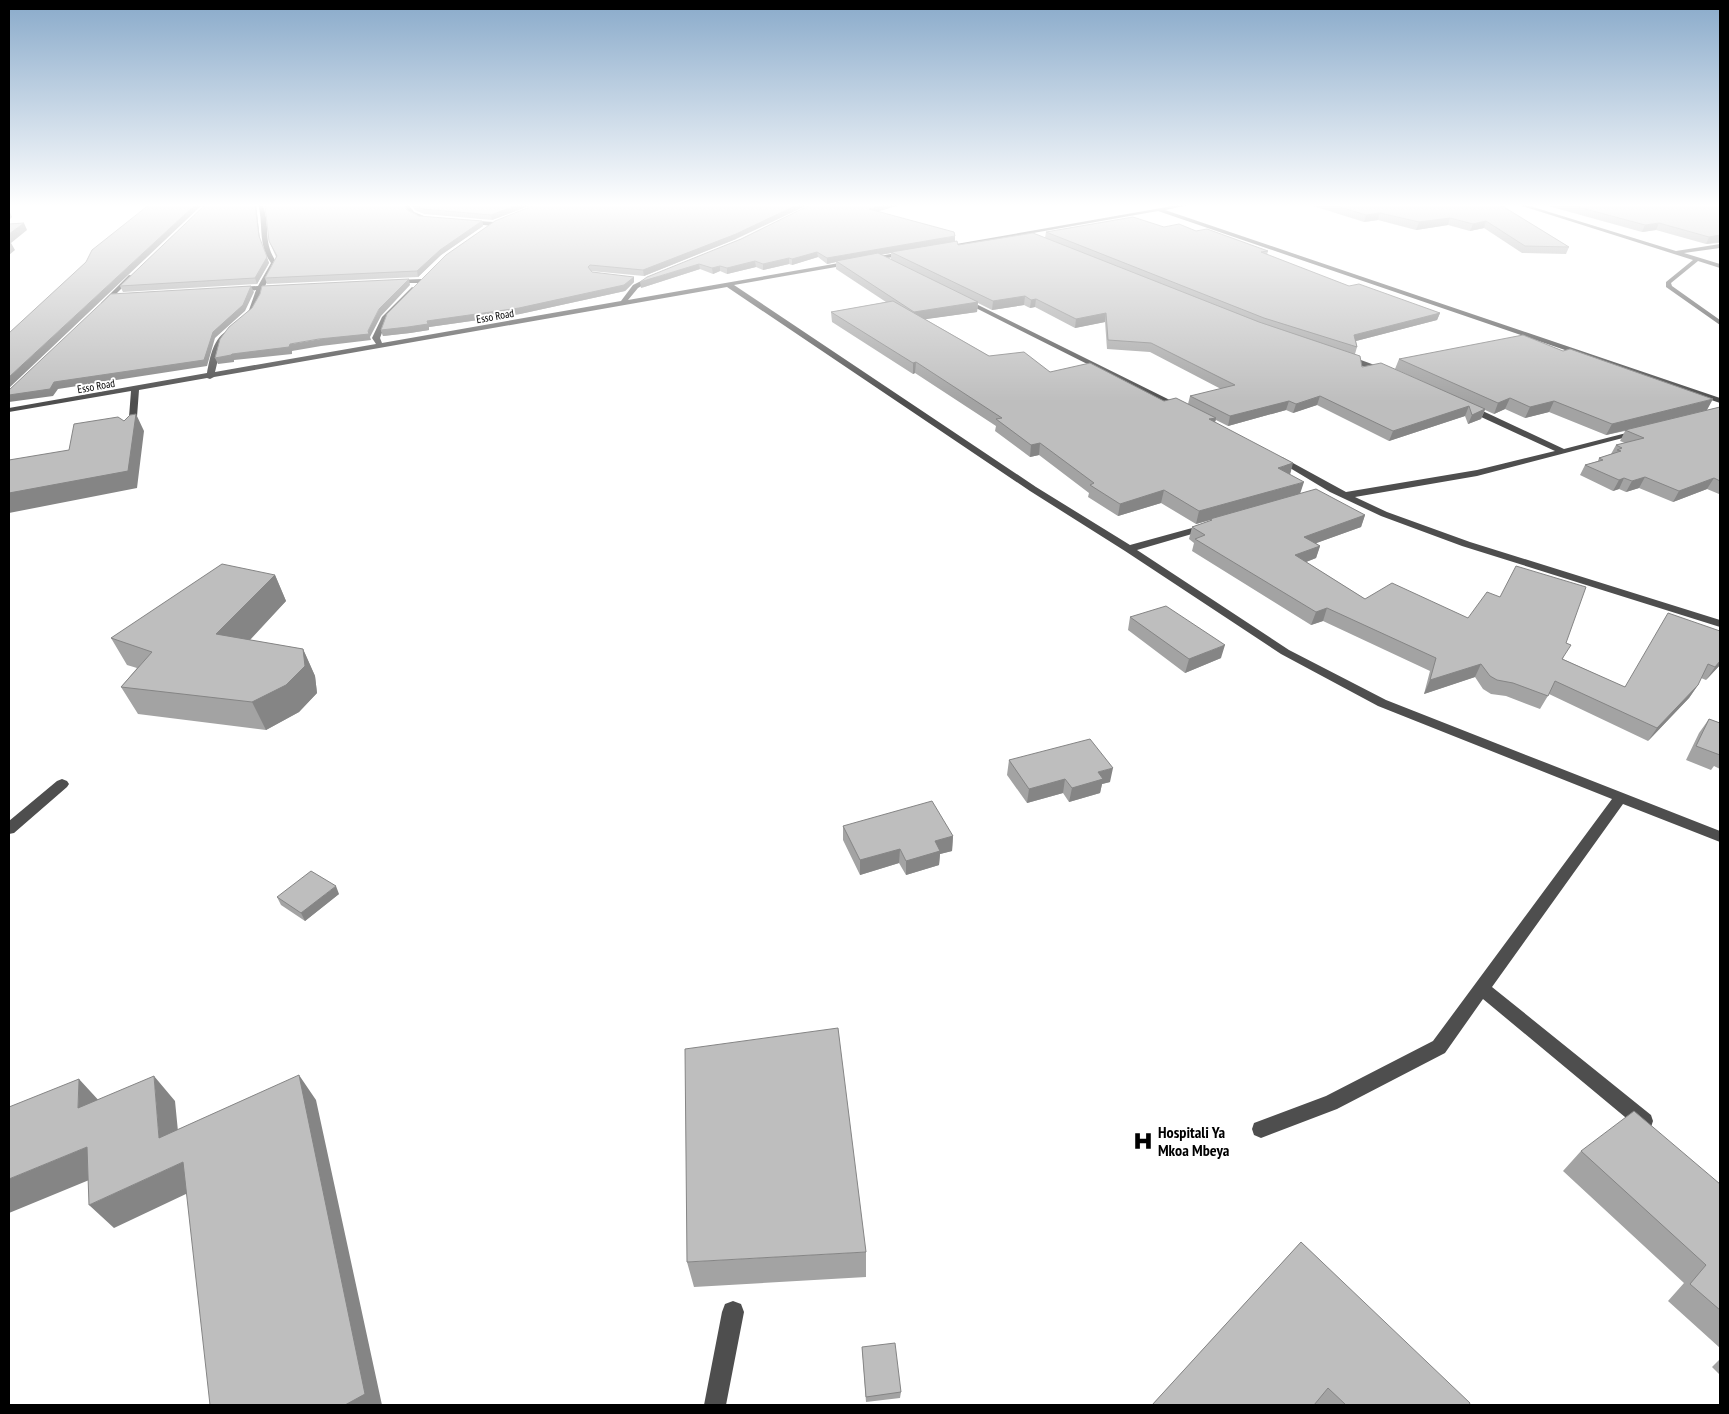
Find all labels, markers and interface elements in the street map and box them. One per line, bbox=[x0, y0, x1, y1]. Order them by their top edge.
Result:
street label: Esso Road bbox=[475, 306, 515, 326]
street label: Esso Road bbox=[76, 376, 116, 396]
place label: Hospitali Ya Mkoa Mbeya bbox=[1158, 1122, 1230, 1160]
hospital icon: Hospitali Ya Mkoa Mbeya bbox=[1132, 1130, 1154, 1152]

